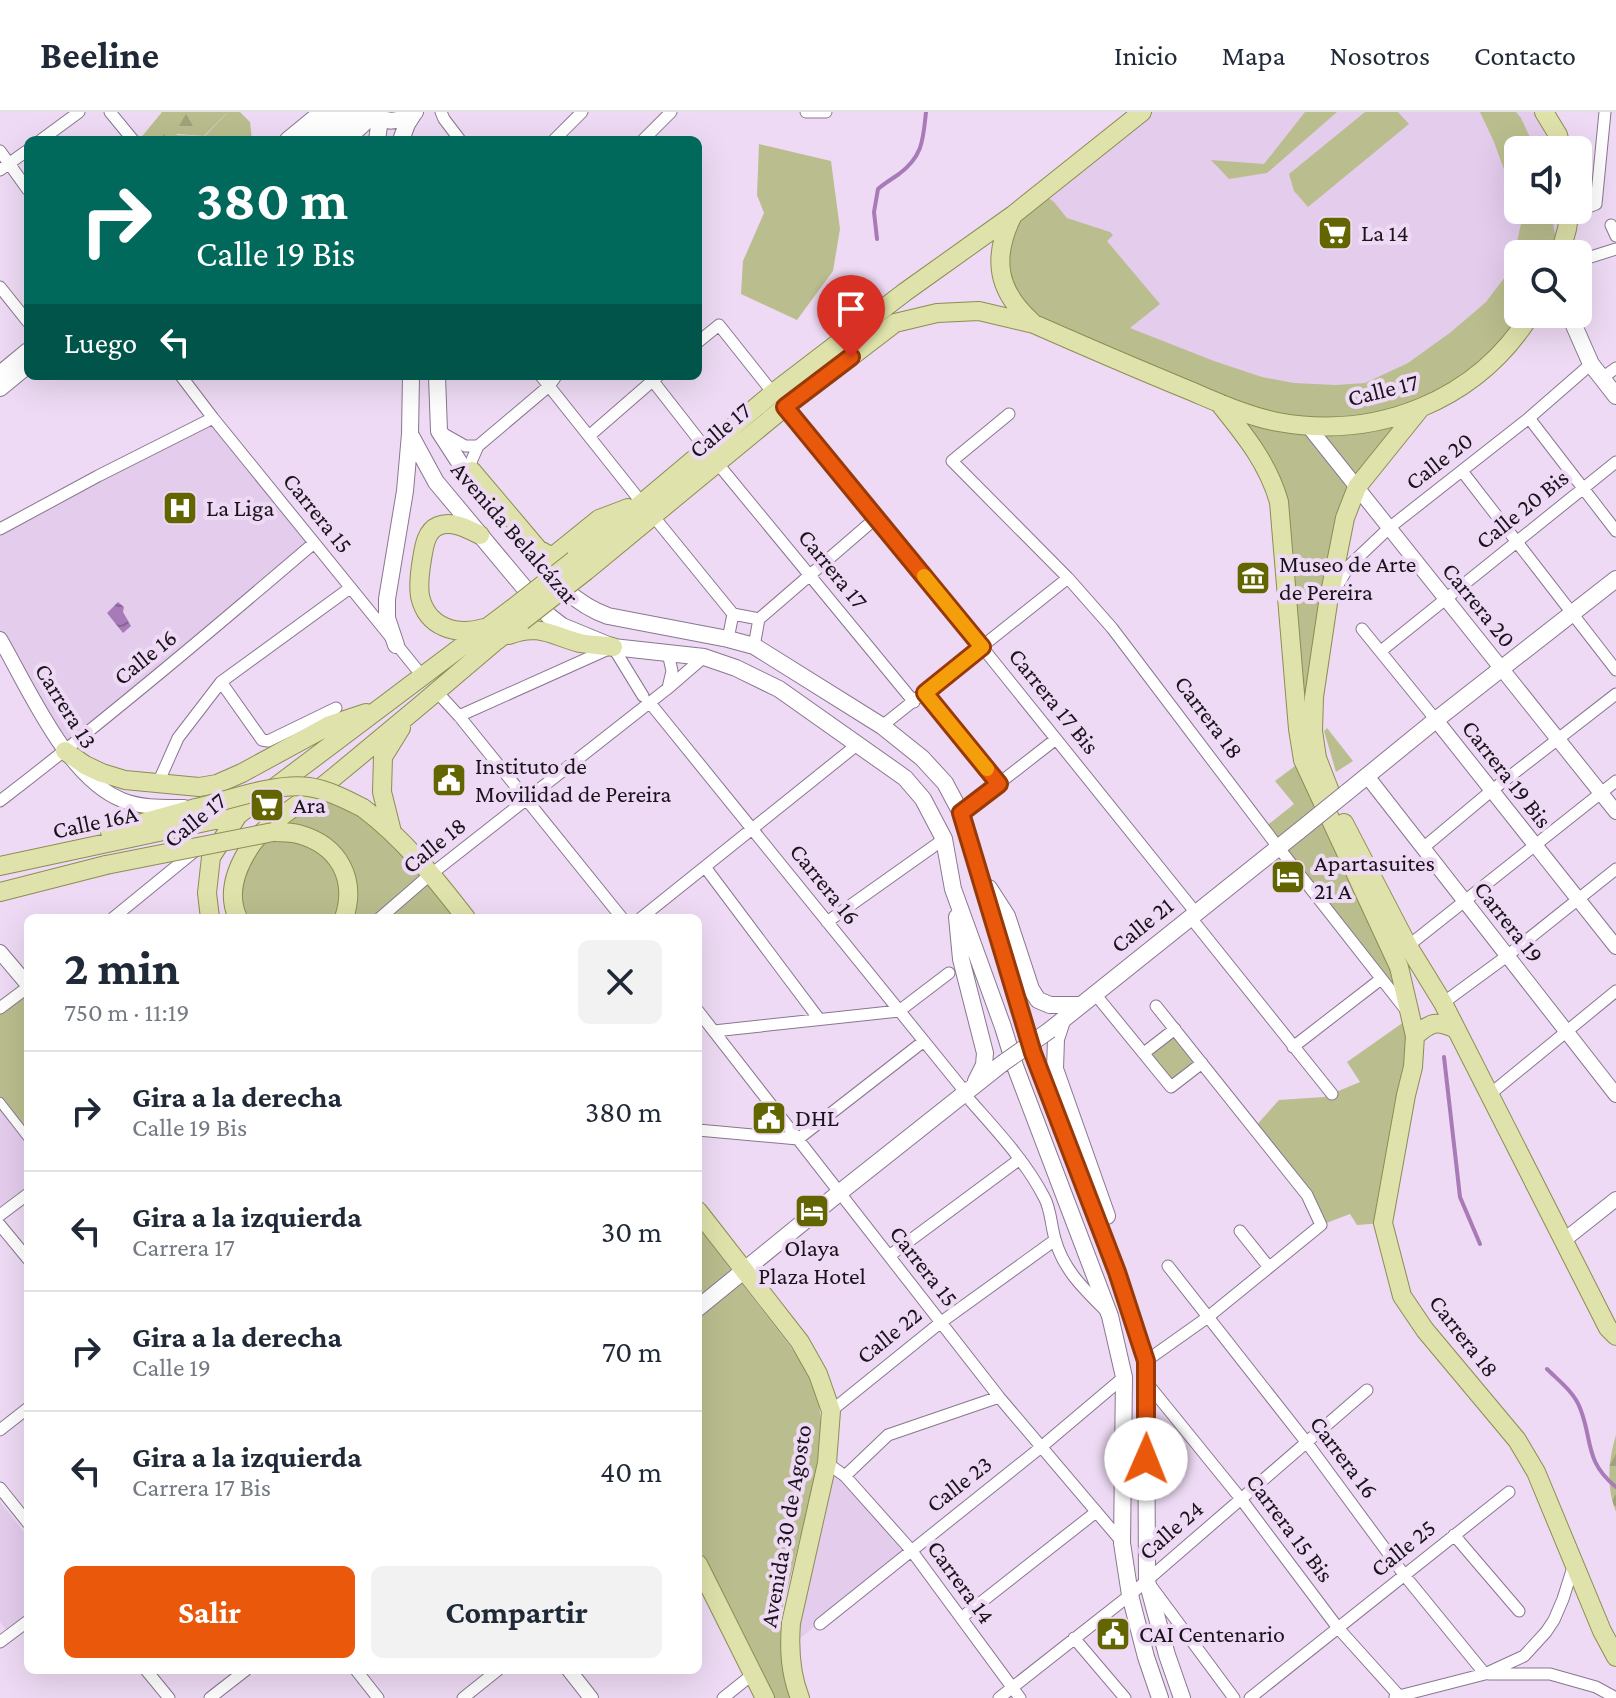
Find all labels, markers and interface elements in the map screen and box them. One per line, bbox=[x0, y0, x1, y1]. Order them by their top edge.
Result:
text: Beeline bbox=[40, 34, 159, 76]
text: Inicio bbox=[1114, 40, 1178, 71]
text: Mapa bbox=[1222, 40, 1285, 71]
text: Nosotros bbox=[1329, 40, 1430, 71]
text: Contacto bbox=[1474, 40, 1576, 71]
map controls bbox=[1504, 136, 1592, 328]
button: sound bbox=[1504, 136, 1592, 224]
icon: right bbox=[64, 168, 168, 272]
text: 380 m bbox=[196, 169, 348, 231]
supermarket icon: La 14 bbox=[1316, 214, 1354, 252]
place label: La 14 bbox=[1361, 219, 1409, 246]
text: Calle 19 Bis bbox=[196, 234, 355, 274]
button: search bbox=[1504, 240, 1592, 328]
pin bbox=[817, 275, 885, 357]
icon: arrive bbox=[829, 287, 873, 331]
icon: left bbox=[153, 320, 197, 364]
text: Luego bbox=[64, 326, 137, 359]
street label: Calle 17 bbox=[1345, 368, 1421, 411]
street label: Calle 17 bbox=[683, 396, 756, 463]
street label: Calle 20 bbox=[1400, 426, 1478, 495]
street label: Avenida Belalcázar bbox=[446, 456, 585, 610]
street label: Calle 20 Bis bbox=[1470, 463, 1573, 554]
street label: Carrera 15 bbox=[278, 467, 359, 558]
hospital icon: La Liga bbox=[161, 489, 199, 527]
place label: La Liga bbox=[206, 494, 274, 521]
street label: Carrera 17 bbox=[793, 523, 874, 614]
place label: Museo de Arte de Pereira bbox=[1279, 550, 1416, 605]
street label: Carrera 20 bbox=[1437, 557, 1522, 652]
museum icon: Museo de Arte de Pereira bbox=[1234, 559, 1272, 597]
street label: Calle 16 bbox=[108, 623, 182, 690]
street label: Carrera 17 Bis bbox=[1004, 642, 1105, 759]
street label: Carrera 13 bbox=[30, 658, 103, 753]
street label: Carrera 18 bbox=[1169, 670, 1249, 763]
street label: Carrera 19 Bis bbox=[1457, 714, 1558, 833]
place label: Instituto de Movilidad de Pereira bbox=[475, 752, 671, 807]
public building icon: Instituto de Movilidad de Pereira bbox=[430, 761, 468, 799]
supermarket icon: Ara bbox=[248, 786, 286, 824]
street label: Calle 17 bbox=[158, 787, 231, 853]
place label: Ara bbox=[293, 791, 326, 818]
street label: Calle 16A bbox=[50, 799, 140, 844]
street label: Calle 18 bbox=[397, 811, 471, 878]
street label: Carrera 16 bbox=[785, 838, 866, 930]
place label: Apartasuites 21 A bbox=[1314, 849, 1435, 904]
hotel icon: Apartasuites 21 A bbox=[1269, 858, 1307, 896]
street label: Carrera 19 bbox=[1469, 876, 1550, 968]
street label: Calle 21 bbox=[1105, 891, 1178, 958]
button: close bbox=[578, 940, 662, 1024]
text: 2 min bbox=[64, 941, 180, 994]
text: 750 m · 11:19 bbox=[64, 998, 190, 1027]
text: Gira a la derecha bbox=[132, 1080, 342, 1113]
icon: right bbox=[64, 1089, 108, 1133]
text: 380 m bbox=[585, 1095, 662, 1128]
public building icon: DHL bbox=[750, 1099, 788, 1137]
place label: DHL bbox=[795, 1104, 839, 1131]
text: Calle 19 Bis bbox=[132, 1113, 247, 1142]
hotel icon: Olaya Plaza Hotel bbox=[793, 1192, 831, 1230]
text: Gira a la izquierda bbox=[132, 1200, 362, 1233]
icon: left bbox=[64, 1209, 108, 1253]
text: 30 m bbox=[601, 1215, 662, 1248]
street label: Carrera 15 bbox=[884, 1220, 964, 1312]
text: Carrera 17 bbox=[132, 1233, 235, 1262]
place label: Olaya Plaza Hotel bbox=[758, 1234, 866, 1289]
street label: Carrera 18 bbox=[1424, 1289, 1505, 1382]
street label: Calle 22 bbox=[851, 1300, 927, 1369]
text: Gira a la derecha bbox=[132, 1320, 342, 1353]
icon: right bbox=[64, 1329, 108, 1373]
text: 70 m bbox=[602, 1335, 662, 1368]
text: Calle 19 bbox=[132, 1353, 211, 1382]
street label: Carrera 16 bbox=[1305, 1410, 1384, 1503]
position arrow bbox=[1104, 1417, 1188, 1501]
street label: Avenida 30 de Agosto bbox=[754, 1423, 817, 1629]
text: Gira a la izquierda bbox=[132, 1440, 362, 1473]
icon: left bbox=[64, 1449, 108, 1493]
street label: Calle 23 bbox=[921, 1450, 997, 1518]
text: 40 m bbox=[600, 1455, 662, 1488]
street label: Carrera 15 Bis bbox=[1241, 1468, 1340, 1587]
text: Carrera 17 Bis bbox=[132, 1473, 271, 1502]
street label: Calle 24 bbox=[1133, 1494, 1208, 1565]
street label: Calle 25 bbox=[1365, 1513, 1441, 1582]
street label: Carrera 14 bbox=[922, 1535, 1001, 1629]
button: Salir bbox=[64, 1566, 355, 1658]
button: Compartir bbox=[371, 1566, 662, 1658]
public building icon: CAI Centenario bbox=[1094, 1615, 1132, 1653]
place label: CAI Centenario bbox=[1139, 1620, 1285, 1647]

